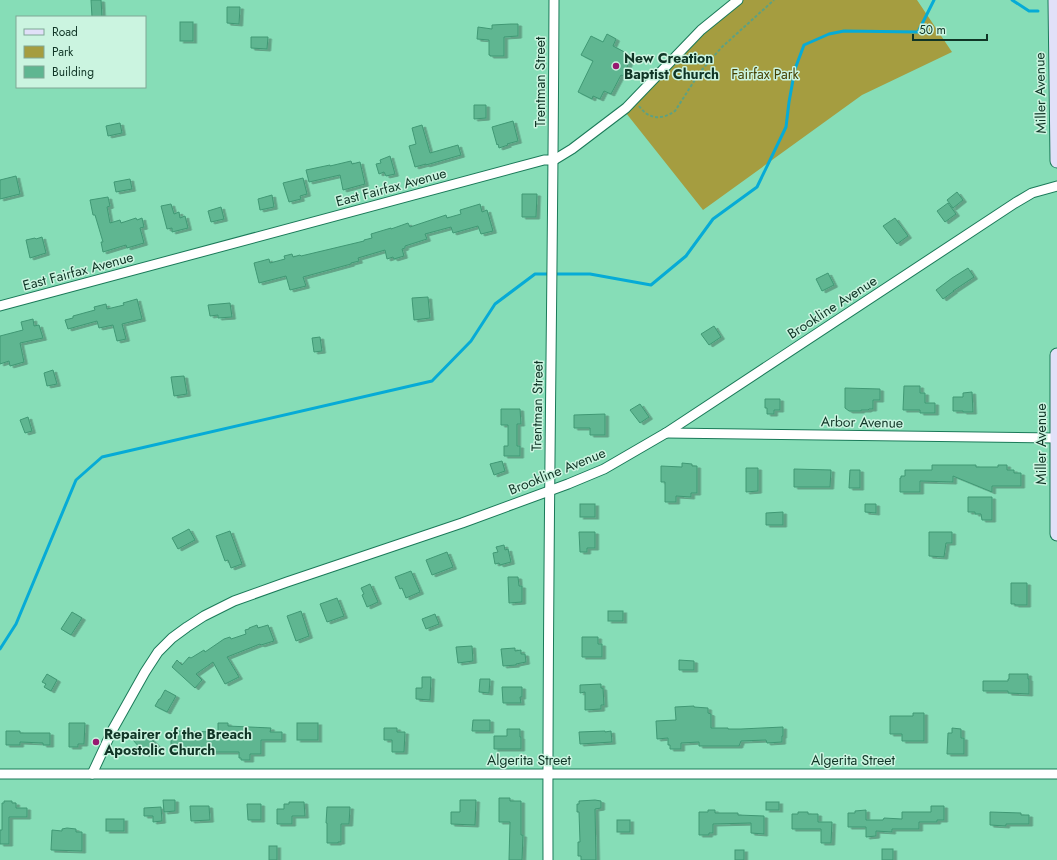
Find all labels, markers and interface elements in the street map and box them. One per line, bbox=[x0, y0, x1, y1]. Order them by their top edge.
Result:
legend bbox=[16, 16, 146, 88]
scale bar bbox=[913, 16, 987, 42]
text: 50 m bbox=[919, 21, 946, 39]
text: Road bbox=[52, 23, 78, 41]
street label: Trentman Street bbox=[530, 36, 550, 127]
text: Park bbox=[52, 43, 74, 61]
place label: New Creation Baptist Church bbox=[624, 48, 719, 84]
street label: Miller Avenue bbox=[1029, 52, 1051, 134]
marker: New Creation Baptist Church bbox=[611, 61, 621, 71]
text: Building bbox=[52, 63, 94, 81]
park label: Fairfax Park bbox=[731, 64, 800, 84]
street label: East Fairfax Avenue bbox=[333, 163, 449, 211]
street label: East Fairfax Avenue bbox=[20, 247, 136, 295]
street label: Brookline Avenue bbox=[783, 271, 881, 343]
street label: Trentman Street bbox=[526, 360, 548, 451]
street label: Miller Avenue bbox=[1031, 403, 1051, 485]
street label: Arbor Avenue bbox=[821, 411, 903, 433]
street label: Brookline Avenue bbox=[505, 442, 609, 500]
place label: Repairer of the Breach Apostolic Church bbox=[103, 724, 252, 760]
marker: Repairer of the Breach Apostolic Church bbox=[91, 737, 101, 747]
street label: Algerita Street bbox=[487, 750, 572, 770]
street label: Algerita Street bbox=[811, 750, 896, 770]

